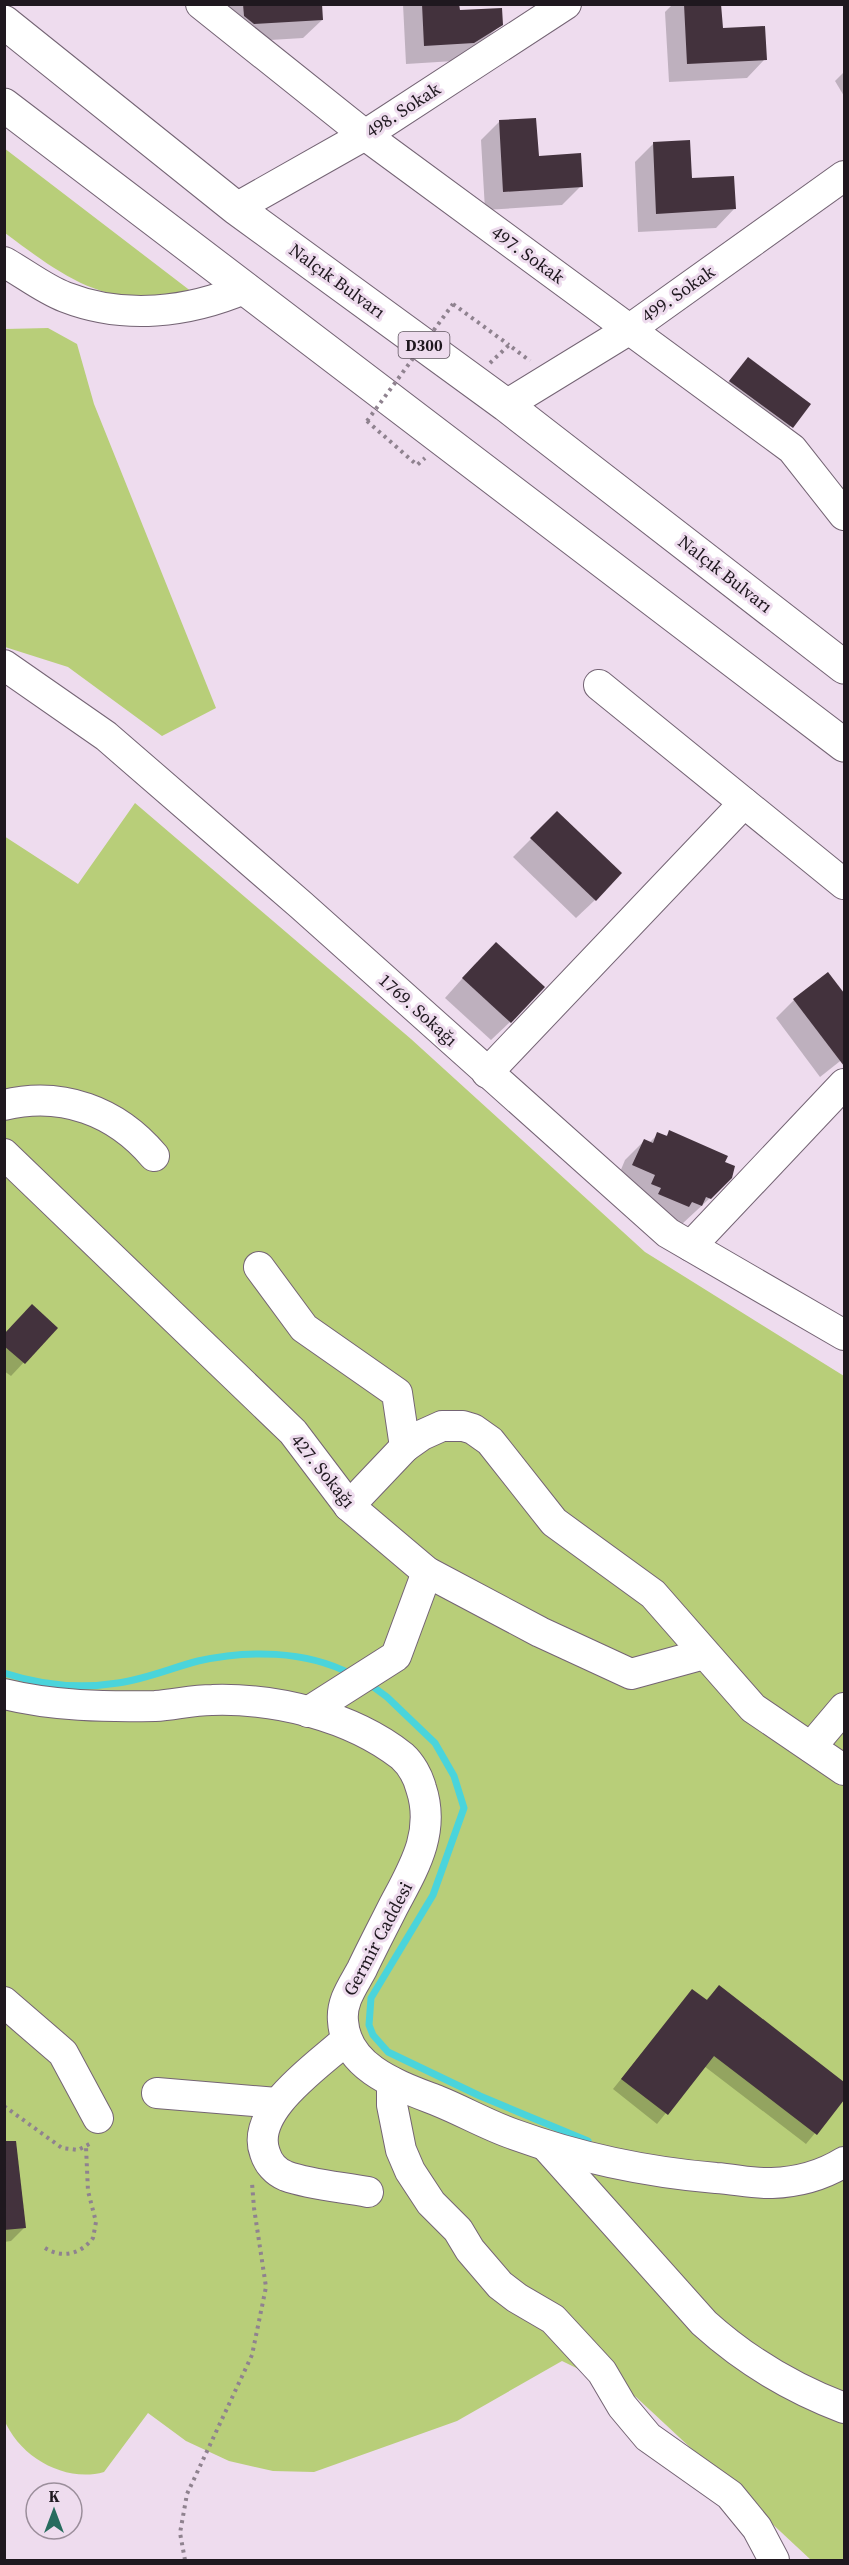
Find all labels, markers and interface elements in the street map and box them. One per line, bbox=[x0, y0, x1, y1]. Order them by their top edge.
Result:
street label: 498. Sokak bbox=[361, 76, 445, 143]
street label: 497. Sokak bbox=[487, 220, 570, 290]
street label: Nalçık Bulvarı bbox=[284, 237, 390, 324]
street label: 499. Sokak bbox=[636, 259, 720, 328]
road number: D300 bbox=[398, 332, 450, 358]
street label: Nalçık Bulvarı bbox=[673, 529, 778, 618]
street label: 1769. Sokağı bbox=[374, 968, 463, 1052]
street label: 427. Sokağı bbox=[286, 1428, 361, 1513]
street label: Germir Caddesi bbox=[337, 1877, 418, 2000]
north arrow bbox=[24, 2481, 84, 2541]
text: K bbox=[48, 2485, 60, 2507]

